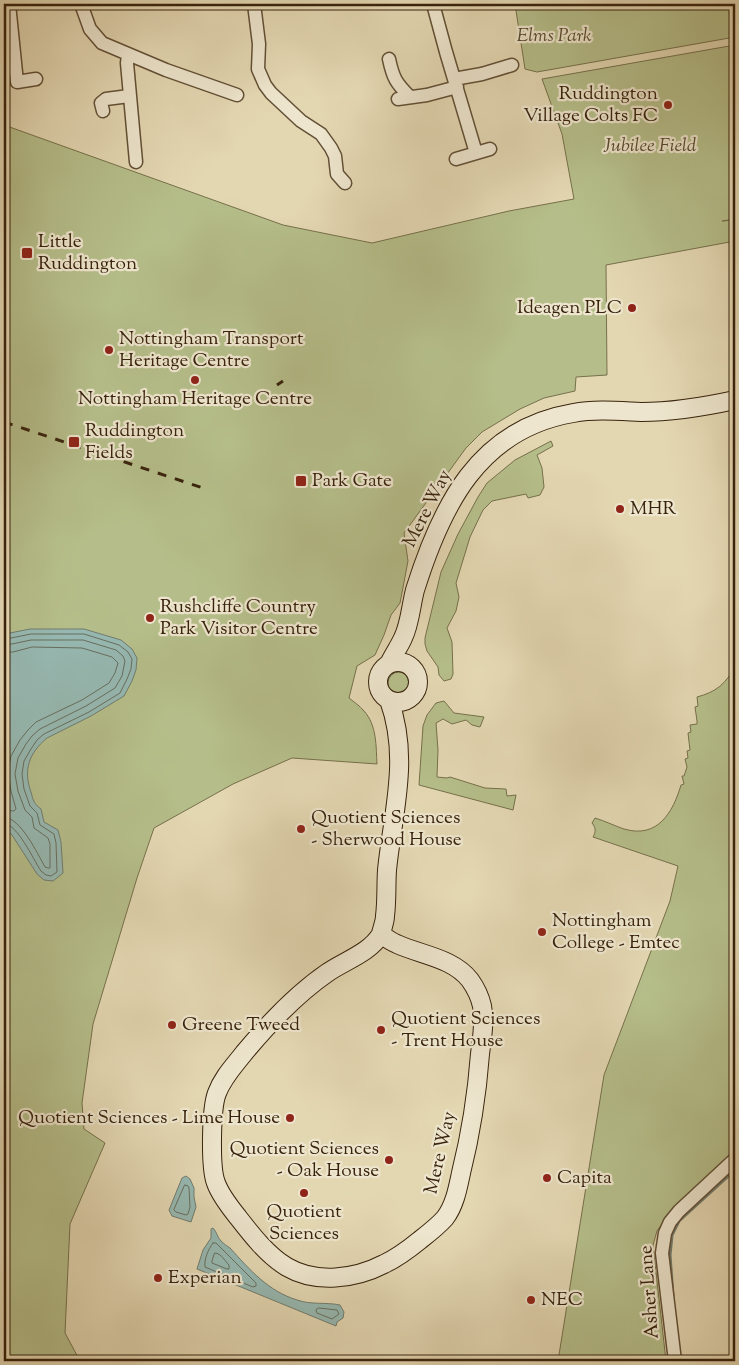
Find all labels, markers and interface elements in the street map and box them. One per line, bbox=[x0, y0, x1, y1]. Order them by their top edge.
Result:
park label: Elms Park bbox=[516, 23, 592, 50]
place label: Ruddington Village Colts FC bbox=[523, 81, 658, 130]
marker: Ruddington Village Colts FC bbox=[662, 99, 674, 111]
park label: Jubilee Field bbox=[603, 133, 697, 160]
place label: Little Ruddington bbox=[38, 229, 137, 278]
marker: Little Ruddington bbox=[20, 246, 34, 260]
place label: Ideagen PLC bbox=[517, 295, 622, 322]
marker: Ideagen PLC bbox=[626, 302, 638, 314]
place label: Nottingham Transport Heritage Centre bbox=[119, 326, 304, 375]
marker: Nottingham Transport Heritage Centre bbox=[103, 344, 115, 356]
marker: Nottingham Heritage Centre bbox=[189, 374, 201, 386]
place label: Nottingham Heritage Centre bbox=[78, 386, 312, 413]
place label: Ruddington Fields bbox=[85, 418, 184, 467]
marker: Ruddington Fields bbox=[67, 435, 81, 449]
street label: Mere Way bbox=[397, 465, 459, 553]
place label: Park Gate bbox=[312, 468, 392, 495]
marker: Park Gate bbox=[294, 474, 308, 488]
place label: MHR bbox=[630, 496, 676, 523]
marker: MHR bbox=[614, 503, 626, 515]
place label: Rushcliffe Country Park Visitor Centre bbox=[160, 594, 318, 643]
marker: Rushcliffe Country Park Visitor Centre bbox=[144, 612, 156, 624]
place label: Quotient Sciences - Sherwood House bbox=[311, 805, 462, 854]
marker: Quotient Sciences - Sherwood House bbox=[295, 823, 307, 835]
place label: Nottingham College - Emtec bbox=[552, 908, 680, 957]
marker: Nottingham College - Emtec bbox=[536, 926, 548, 938]
place label: Quotient Sciences - Trent House bbox=[391, 1006, 540, 1055]
place label: Greene Tweed bbox=[182, 1012, 300, 1039]
marker: Greene Tweed bbox=[166, 1019, 178, 1031]
marker: Quotient Sciences - Trent House bbox=[375, 1024, 387, 1036]
place label: Quotient Sciences - Lime House bbox=[18, 1105, 280, 1132]
street label: Mere Way bbox=[418, 1109, 464, 1197]
marker: Quotient Sciences - Lime House bbox=[284, 1112, 296, 1124]
place label: Quotient Sciences - Oak House bbox=[230, 1136, 379, 1185]
marker: Quotient Sciences - Oak House bbox=[383, 1154, 395, 1166]
place label: Capita bbox=[557, 1165, 612, 1192]
marker: Capita bbox=[541, 1172, 553, 1184]
marker: Quotient Sciences bbox=[298, 1187, 310, 1199]
place label: Quotient Sciences bbox=[266, 1199, 342, 1248]
street label: Asher Lane bbox=[633, 1244, 667, 1340]
place label: Experian bbox=[168, 1265, 242, 1292]
marker: Experian bbox=[152, 1272, 164, 1284]
place label: NEC bbox=[541, 1287, 583, 1314]
marker: NEC bbox=[525, 1294, 537, 1306]

